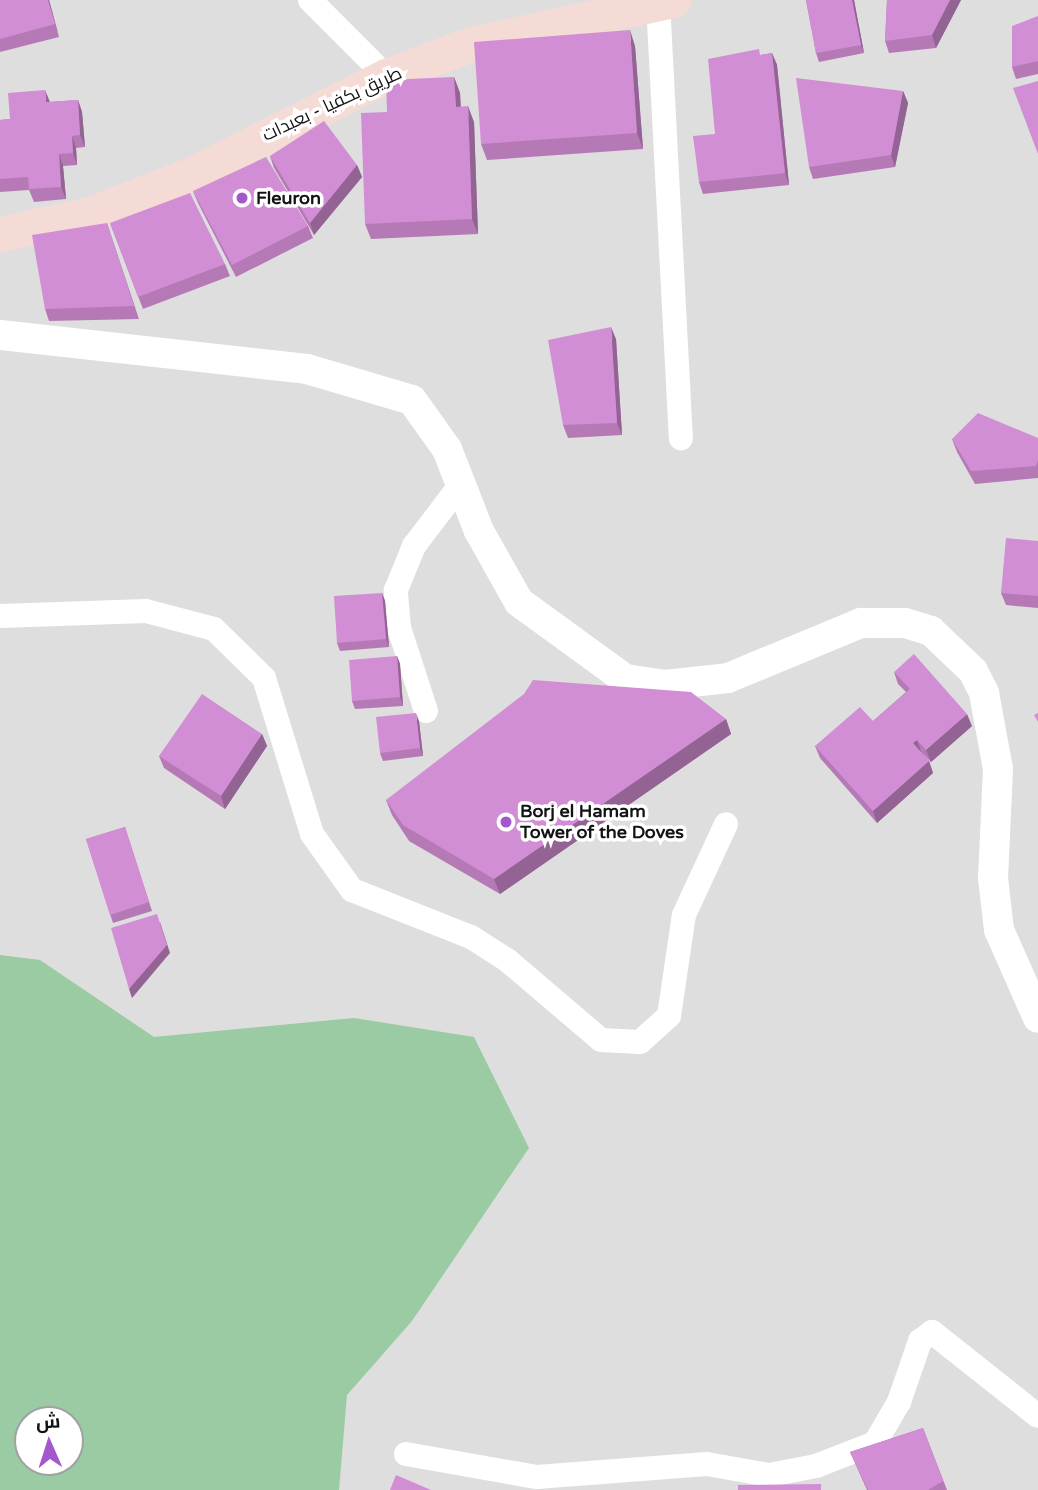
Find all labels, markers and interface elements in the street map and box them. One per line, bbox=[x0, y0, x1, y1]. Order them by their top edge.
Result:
street label: طريق بكفيا - بعبدات bbox=[259, 62, 405, 146]
place label: Fleuron bbox=[256, 187, 321, 209]
marker: Fleuron bbox=[234, 190, 250, 206]
place label: Borj el Hamam Tower of the Doves bbox=[520, 801, 684, 844]
marker: Borj el Hamam Tower of the Doves bbox=[498, 814, 514, 830]
north arrow bbox=[14, 1406, 84, 1476]
text: ش bbox=[35, 1410, 61, 1434]

